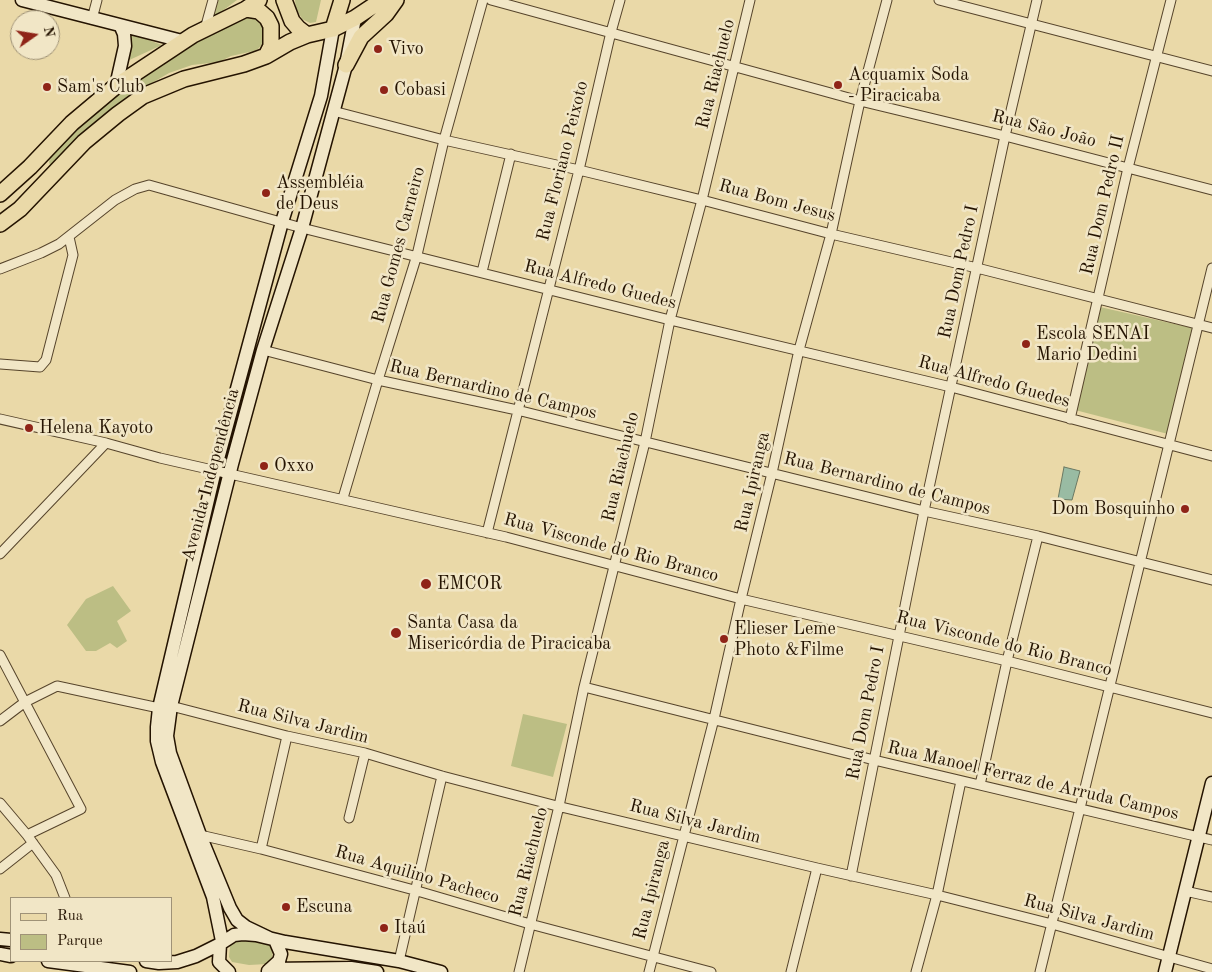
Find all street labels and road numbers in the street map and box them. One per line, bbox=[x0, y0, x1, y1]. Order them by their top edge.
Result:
street label: Rua Riachuelo bbox=[692, 17, 740, 131]
street label: Rua Floriano Peixoto bbox=[533, 78, 593, 244]
street label: Rua São João bbox=[990, 106, 1098, 152]
street label: Rua Dom Pedro II bbox=[1076, 133, 1130, 277]
street label: Rua Gomes Carneiro bbox=[368, 164, 430, 326]
street label: Rua Bom Jesus bbox=[716, 175, 838, 227]
street label: Rua Dom Pedro I bbox=[934, 203, 984, 341]
street label: Rua Alfredo Guedes bbox=[522, 256, 678, 314]
street label: Rua Alfredo Guedes bbox=[916, 351, 1072, 413]
street label: Rua Bernardino de Campos bbox=[387, 356, 599, 424]
street label: Avenida Independência bbox=[177, 386, 245, 564]
street label: Rua Riachuelo bbox=[598, 410, 644, 524]
street label: Rua Ipiranga bbox=[731, 430, 775, 534]
street label: Rua Bernardino de Campos bbox=[781, 448, 993, 520]
street label: Rua Visconde do Rio Branco bbox=[501, 509, 721, 587]
street label: Rua Visconde do Rio Branco bbox=[894, 607, 1114, 681]
street label: Rua Dom Pedro I bbox=[842, 644, 890, 782]
street label: Rua Silva Jardim bbox=[235, 695, 371, 749]
street label: Rua Manoel Ferraz de Arruda Campos bbox=[885, 737, 1181, 825]
street label: Rua Silva Jardim bbox=[627, 795, 763, 849]
street label: Rua Riachuelo bbox=[505, 805, 553, 919]
street label: Rua Ipiranga bbox=[629, 838, 675, 942]
street label: Rua Aquilino Pacheco bbox=[332, 841, 502, 909]
street label: Rua Silva Jardim bbox=[1021, 890, 1157, 946]

